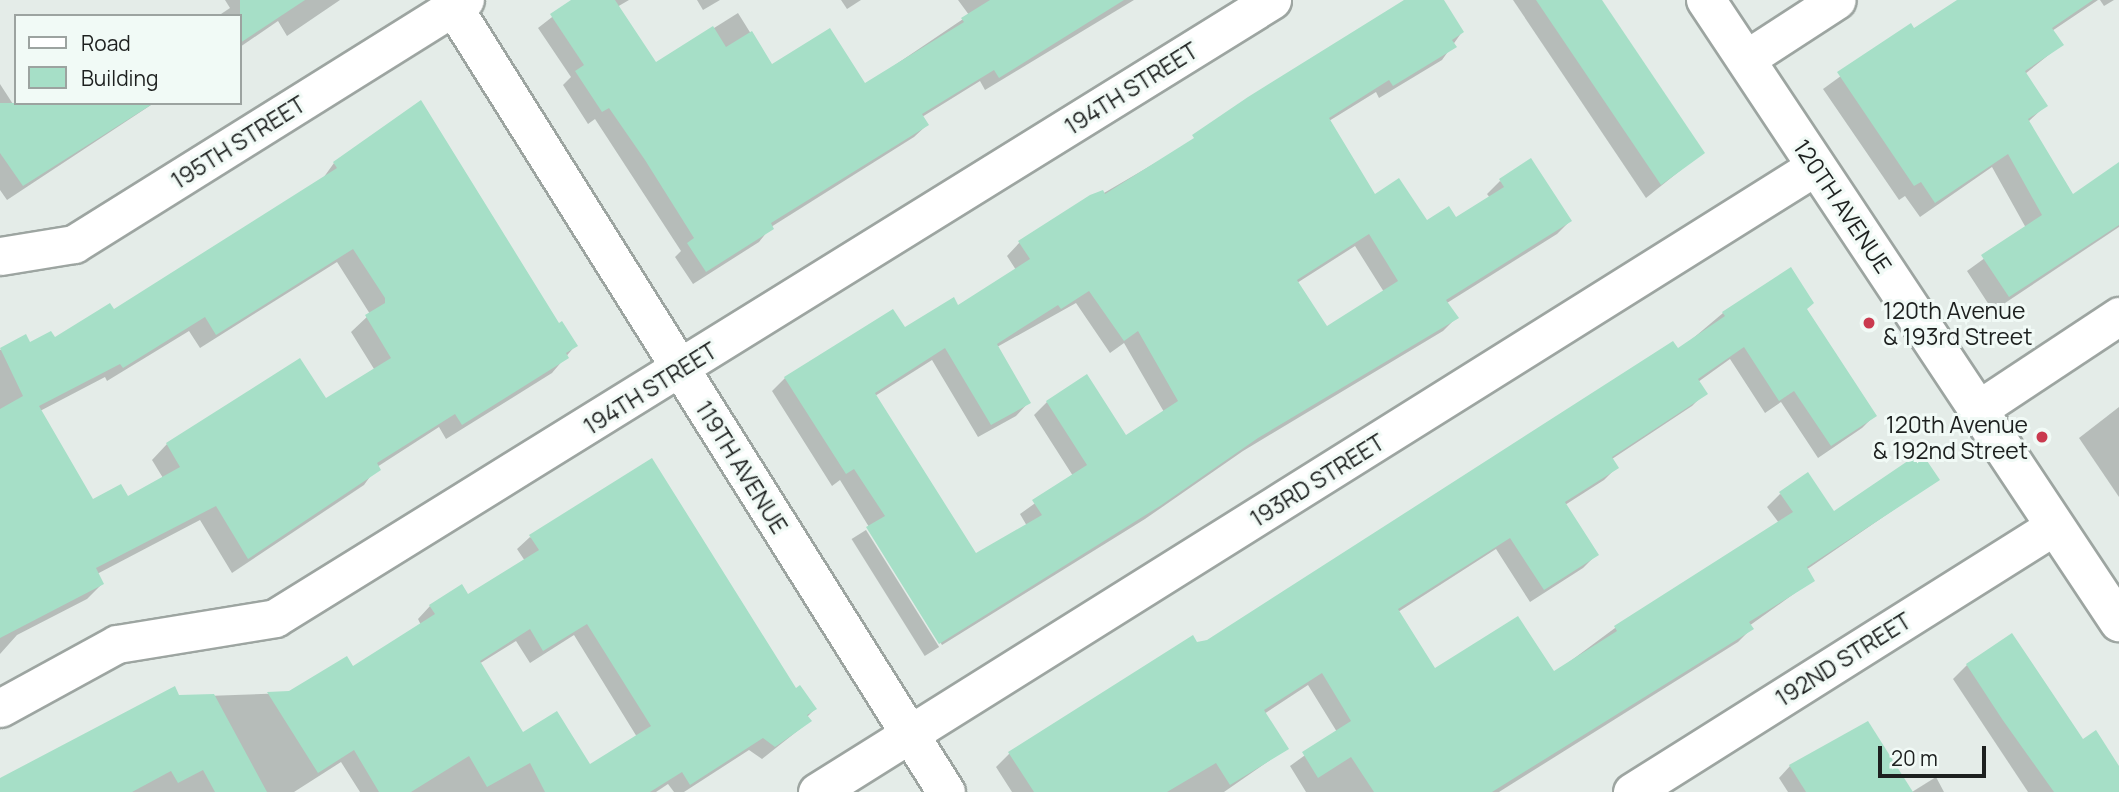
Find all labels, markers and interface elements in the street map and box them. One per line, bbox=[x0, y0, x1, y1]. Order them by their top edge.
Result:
legend bbox=[14, 14, 242, 105]
text: Road bbox=[81, 29, 131, 57]
street label: 194TH STREET bbox=[1059, 36, 1203, 140]
text: Building bbox=[81, 64, 158, 92]
street label: 195TH STREET bbox=[166, 90, 310, 194]
street label: 120TH AVENUE bbox=[1788, 134, 1898, 278]
place label: 120th Avenue & 193rd Street bbox=[1883, 296, 2032, 350]
marker: 120th Avenue & 193rd Street bbox=[1861, 315, 1877, 331]
street label: 194TH STREET bbox=[578, 336, 722, 440]
street label: 119TH AVENUE bbox=[690, 396, 794, 538]
place label: 120th Avenue & 192nd Street bbox=[1873, 410, 2028, 464]
street label: 193RD STREET bbox=[1245, 428, 1389, 532]
marker: 120th Avenue & 192nd Street bbox=[2034, 429, 2050, 445]
street label: 192ND STREET bbox=[1770, 606, 1916, 712]
scale bar bbox=[1881, 732, 1990, 776]
text: 20 m bbox=[1891, 744, 1938, 772]

